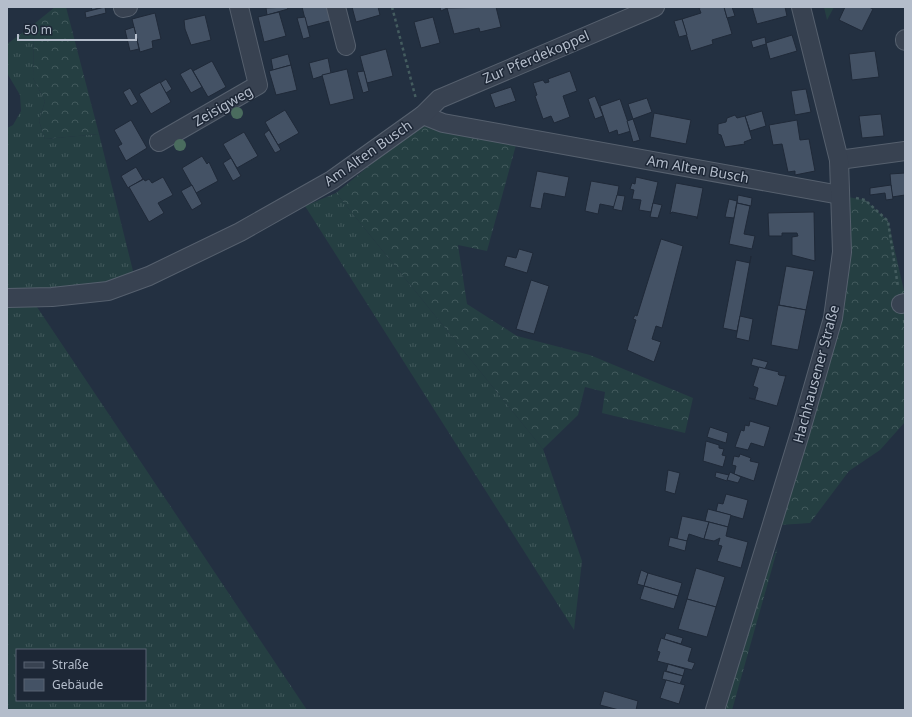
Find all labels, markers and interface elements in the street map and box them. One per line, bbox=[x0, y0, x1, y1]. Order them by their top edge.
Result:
scale bar bbox=[18, 16, 136, 42]
text: 50 m bbox=[24, 21, 52, 38]
street label: Zur Pferdekoppel bbox=[480, 26, 592, 88]
street label: Zeisigweg bbox=[189, 81, 256, 130]
street label: Am Alten Busch bbox=[320, 115, 415, 190]
street label: Am Alten Busch bbox=[646, 150, 751, 187]
street label: Hachhausener Straße bbox=[788, 303, 843, 445]
legend bbox=[16, 649, 146, 701]
text: Straße bbox=[52, 656, 89, 673]
text: Gebäude bbox=[52, 676, 103, 693]

